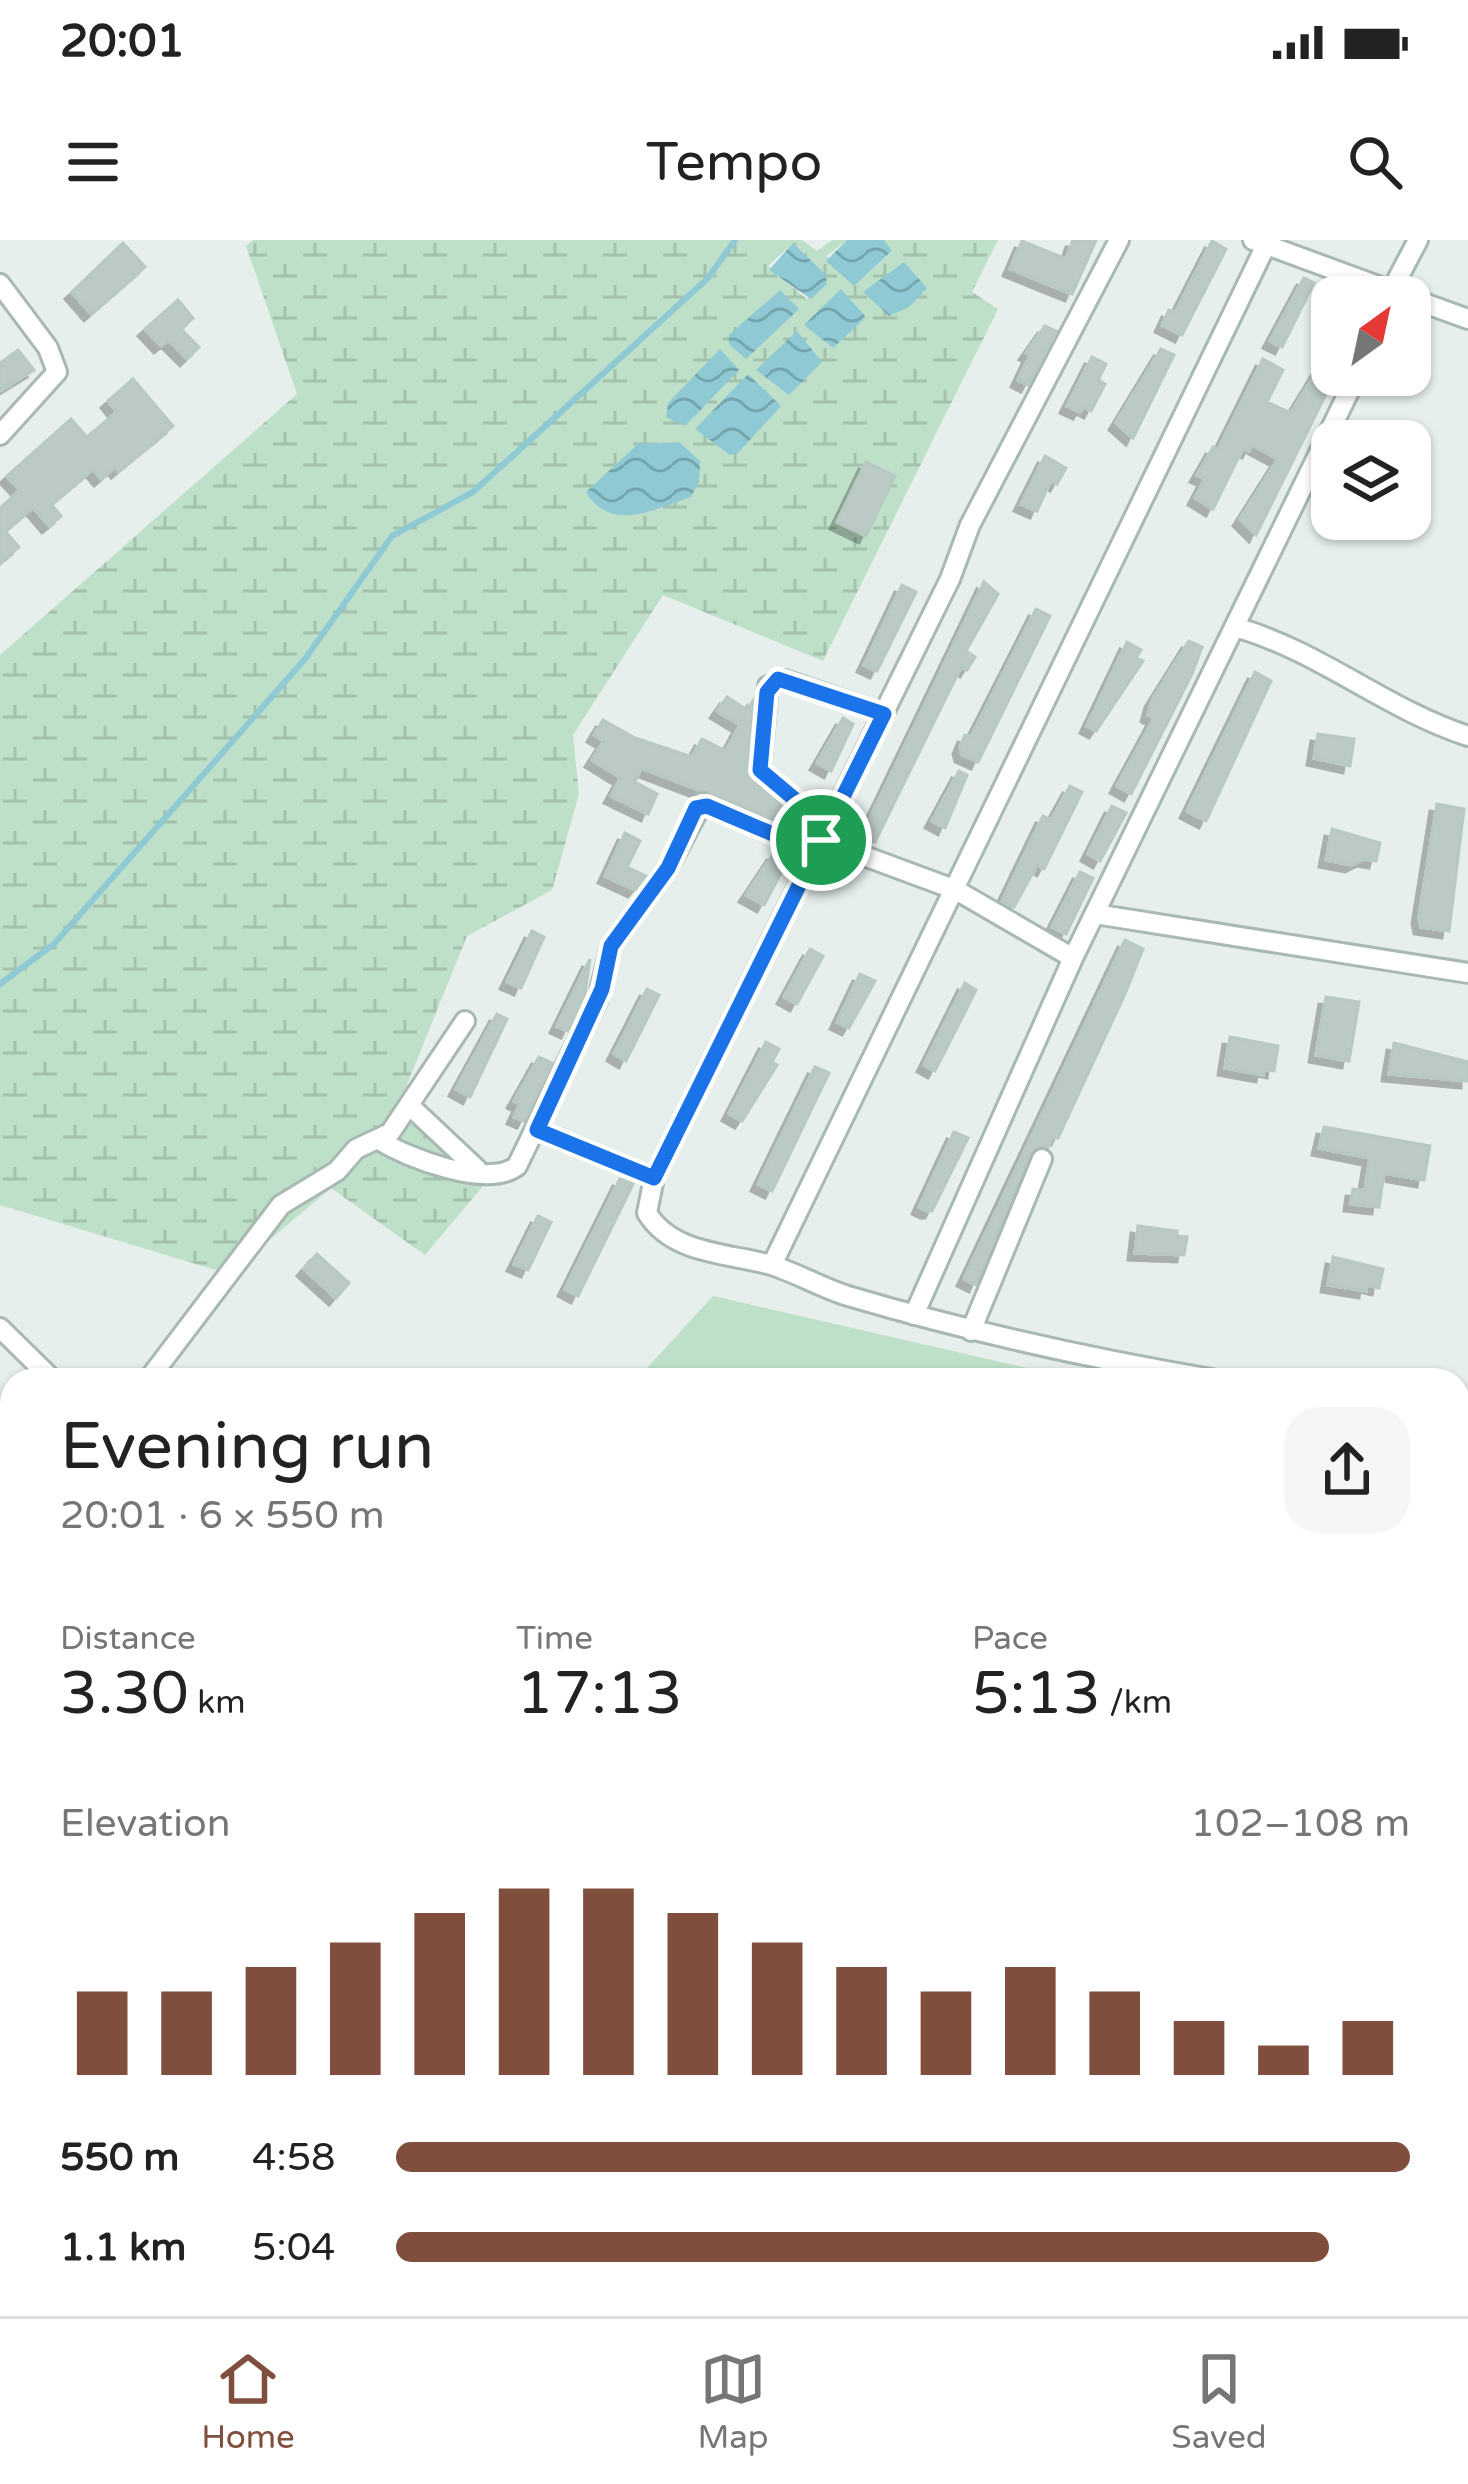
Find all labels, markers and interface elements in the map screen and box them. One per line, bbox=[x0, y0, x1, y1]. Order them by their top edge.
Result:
text: 20:01 bbox=[60, 15, 185, 69]
icon: menu bbox=[60, 129, 126, 195]
icon: search bbox=[1342, 129, 1408, 195]
text: Tempo bbox=[646, 130, 822, 195]
north arrow bbox=[1311, 276, 1431, 396]
map controls bbox=[1311, 276, 1431, 540]
button: layers bbox=[1311, 420, 1431, 540]
pin bbox=[770, 789, 872, 891]
icon: arrive bbox=[788, 807, 854, 873]
text: Evening run bbox=[60, 1407, 434, 1487]
button: share bbox=[1284, 1407, 1410, 1533]
text: 20:01 · 6 × 550 m bbox=[60, 1492, 385, 1539]
text: Distance bbox=[60, 1619, 196, 1658]
text: Time bbox=[516, 1619, 593, 1658]
text: Pace bbox=[972, 1619, 1048, 1658]
text: 3.30 bbox=[60, 1658, 189, 1730]
text: 17:13 bbox=[516, 1658, 682, 1730]
text: 5:13 bbox=[972, 1658, 1101, 1730]
text: km bbox=[189, 1683, 246, 1722]
text: /km bbox=[1101, 1683, 1172, 1722]
text: Elevation bbox=[60, 1800, 230, 1847]
text: 102–108 m bbox=[1190, 1800, 1410, 1847]
text: 550 m bbox=[60, 2134, 179, 2181]
text: 4:58 bbox=[252, 2134, 336, 2181]
text: 1.1 km bbox=[60, 2224, 186, 2271]
text: 5:04 bbox=[252, 2224, 336, 2271]
tab: Home bbox=[201, 2346, 295, 2457]
tab: Map bbox=[697, 2346, 769, 2457]
tab: Saved bbox=[1171, 2346, 1267, 2457]

